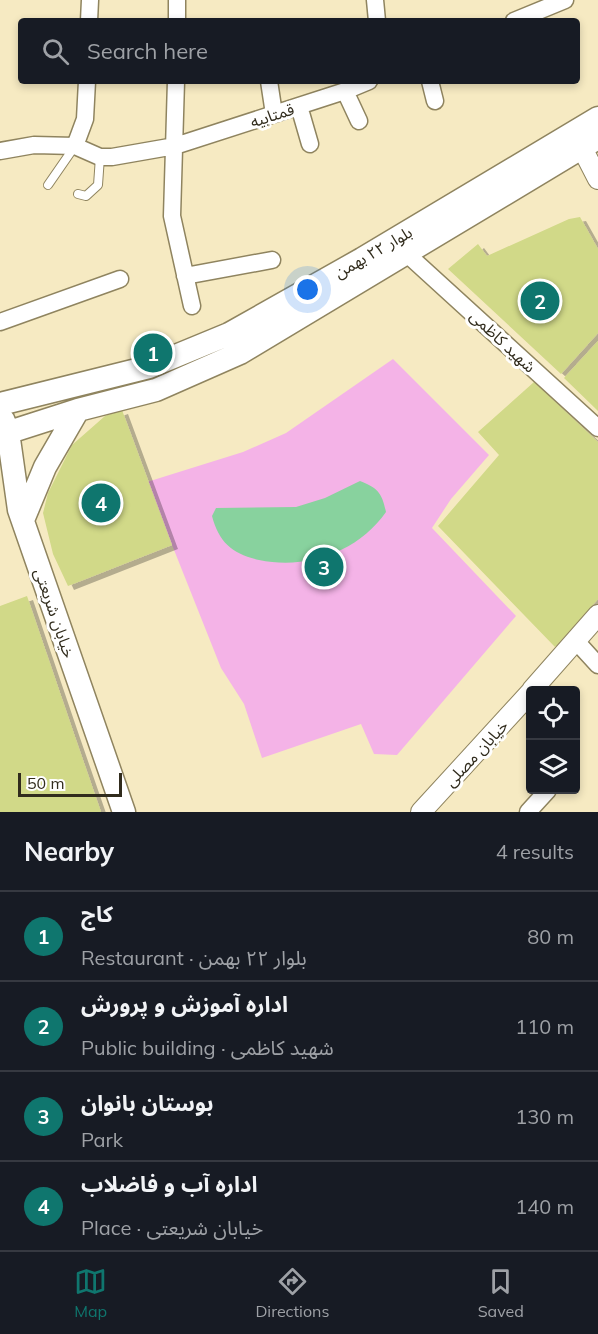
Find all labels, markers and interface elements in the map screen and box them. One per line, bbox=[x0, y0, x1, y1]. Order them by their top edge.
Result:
search box bbox=[18, 18, 580, 84]
icon: search bbox=[39, 35, 72, 68]
text: Search here bbox=[87, 37, 208, 65]
street label: قمتابیه bbox=[247, 99, 297, 131]
street label: بلوار ۲۲ بهمن bbox=[331, 222, 415, 282]
your location bbox=[293, 275, 322, 304]
pin: 2 bbox=[520, 278, 560, 324]
street label: شهید کاظمی bbox=[466, 306, 540, 376]
pin: 1 bbox=[134, 330, 172, 376]
pin: 4 bbox=[82, 480, 120, 526]
pin: 3 bbox=[304, 544, 344, 590]
street label: خیابان شریعتی bbox=[30, 566, 80, 660]
map controls bbox=[526, 686, 580, 794]
button: locate bbox=[526, 686, 580, 740]
street label: خیابان مصلی bbox=[440, 715, 512, 791]
button: layers bbox=[526, 740, 580, 794]
scale bar bbox=[18, 770, 122, 798]
text: 50 m bbox=[27, 773, 64, 793]
text: Nearby bbox=[24, 835, 114, 868]
text: 4 results bbox=[496, 839, 574, 864]
text: کاج bbox=[81, 900, 113, 928]
text: 1 bbox=[38, 924, 50, 949]
text: 80 m bbox=[527, 924, 574, 949]
text: Restaurant · بلوار ۲۲ بهمن bbox=[81, 945, 307, 970]
text: اداره آموزش و پرورش bbox=[81, 990, 288, 1018]
text: 2 bbox=[38, 1014, 50, 1039]
text: 110 m bbox=[515, 1014, 574, 1039]
text: Public building · شهید کاظمی bbox=[81, 1035, 334, 1060]
text: بوستان بانوان bbox=[81, 1089, 214, 1117]
text: 3 bbox=[38, 1104, 50, 1129]
text: 130 m bbox=[515, 1104, 574, 1129]
text: Park bbox=[81, 1127, 123, 1152]
text: اداره آب و فاضلاب bbox=[81, 1170, 257, 1198]
text: 4 bbox=[38, 1194, 50, 1219]
text: 140 m bbox=[515, 1194, 574, 1219]
text: Place · خیابان شریعتی bbox=[81, 1215, 263, 1240]
tab: Map bbox=[74, 1265, 107, 1321]
tab: Directions bbox=[255, 1265, 329, 1321]
tab: Saved bbox=[478, 1265, 524, 1321]

